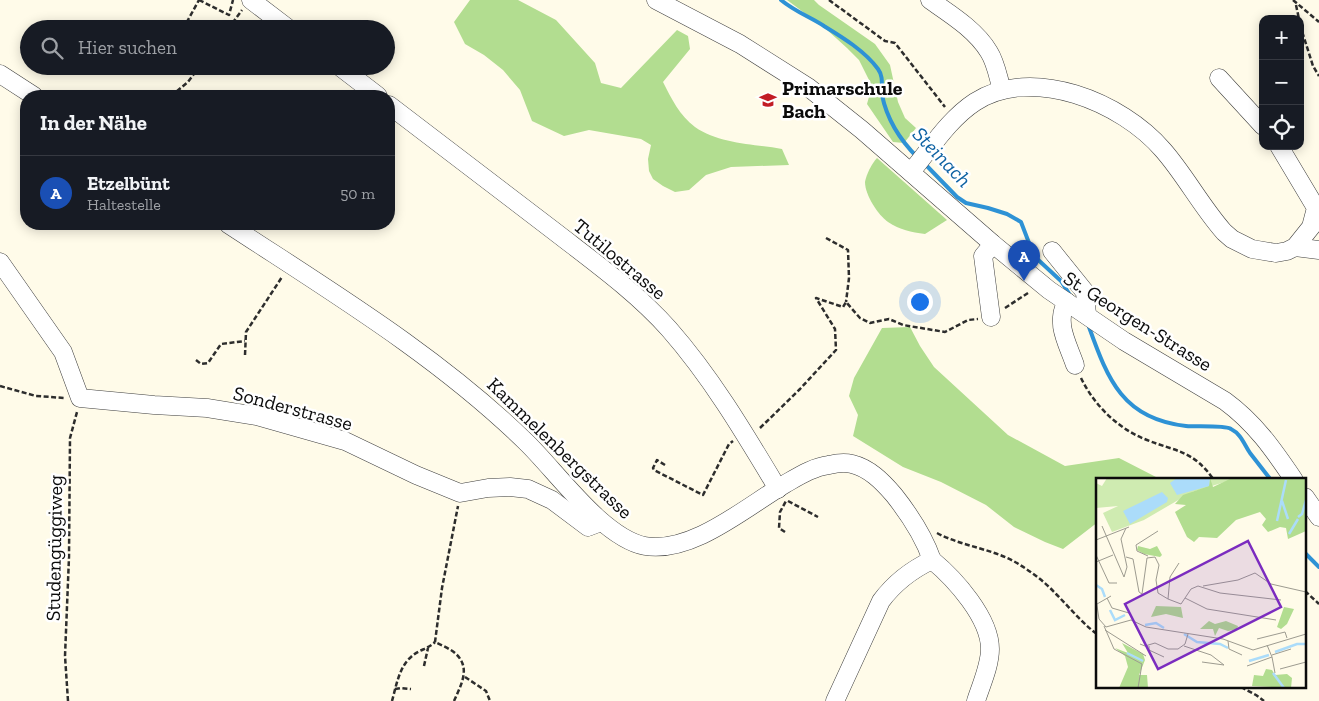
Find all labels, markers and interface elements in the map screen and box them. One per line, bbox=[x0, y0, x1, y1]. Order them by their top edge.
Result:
map controls bbox=[1259, 15, 1304, 150]
button: + bbox=[1259, 15, 1304, 60]
search box bbox=[20, 20, 395, 75]
icon: search bbox=[38, 34, 66, 62]
text: Hier suchen bbox=[78, 36, 177, 59]
button: − bbox=[1259, 60, 1304, 105]
place label: Primarschule Bach bbox=[782, 76, 903, 123]
school or university icon: Primarschule Bach bbox=[758, 90, 778, 110]
button: locate bbox=[1259, 105, 1304, 150]
text: In der Nähe bbox=[40, 110, 147, 135]
water label: Steinach bbox=[908, 121, 977, 192]
text: Etzelbünt bbox=[87, 172, 170, 195]
text: A bbox=[51, 184, 62, 203]
text: 50 m bbox=[340, 184, 375, 203]
text: Haltestelle bbox=[87, 195, 161, 214]
street label: Tutilostrasse bbox=[569, 213, 671, 305]
pin: A bbox=[1008, 240, 1040, 281]
street label: St. Georgen-Strasse bbox=[1059, 266, 1217, 376]
your location bbox=[907, 289, 933, 315]
street label: Kammelenbergstrasse bbox=[482, 372, 638, 524]
street label: Sonderstrasse bbox=[231, 381, 355, 435]
street label: Studengüggiweg bbox=[41, 475, 67, 621]
inset map bbox=[1096, 478, 1306, 688]

